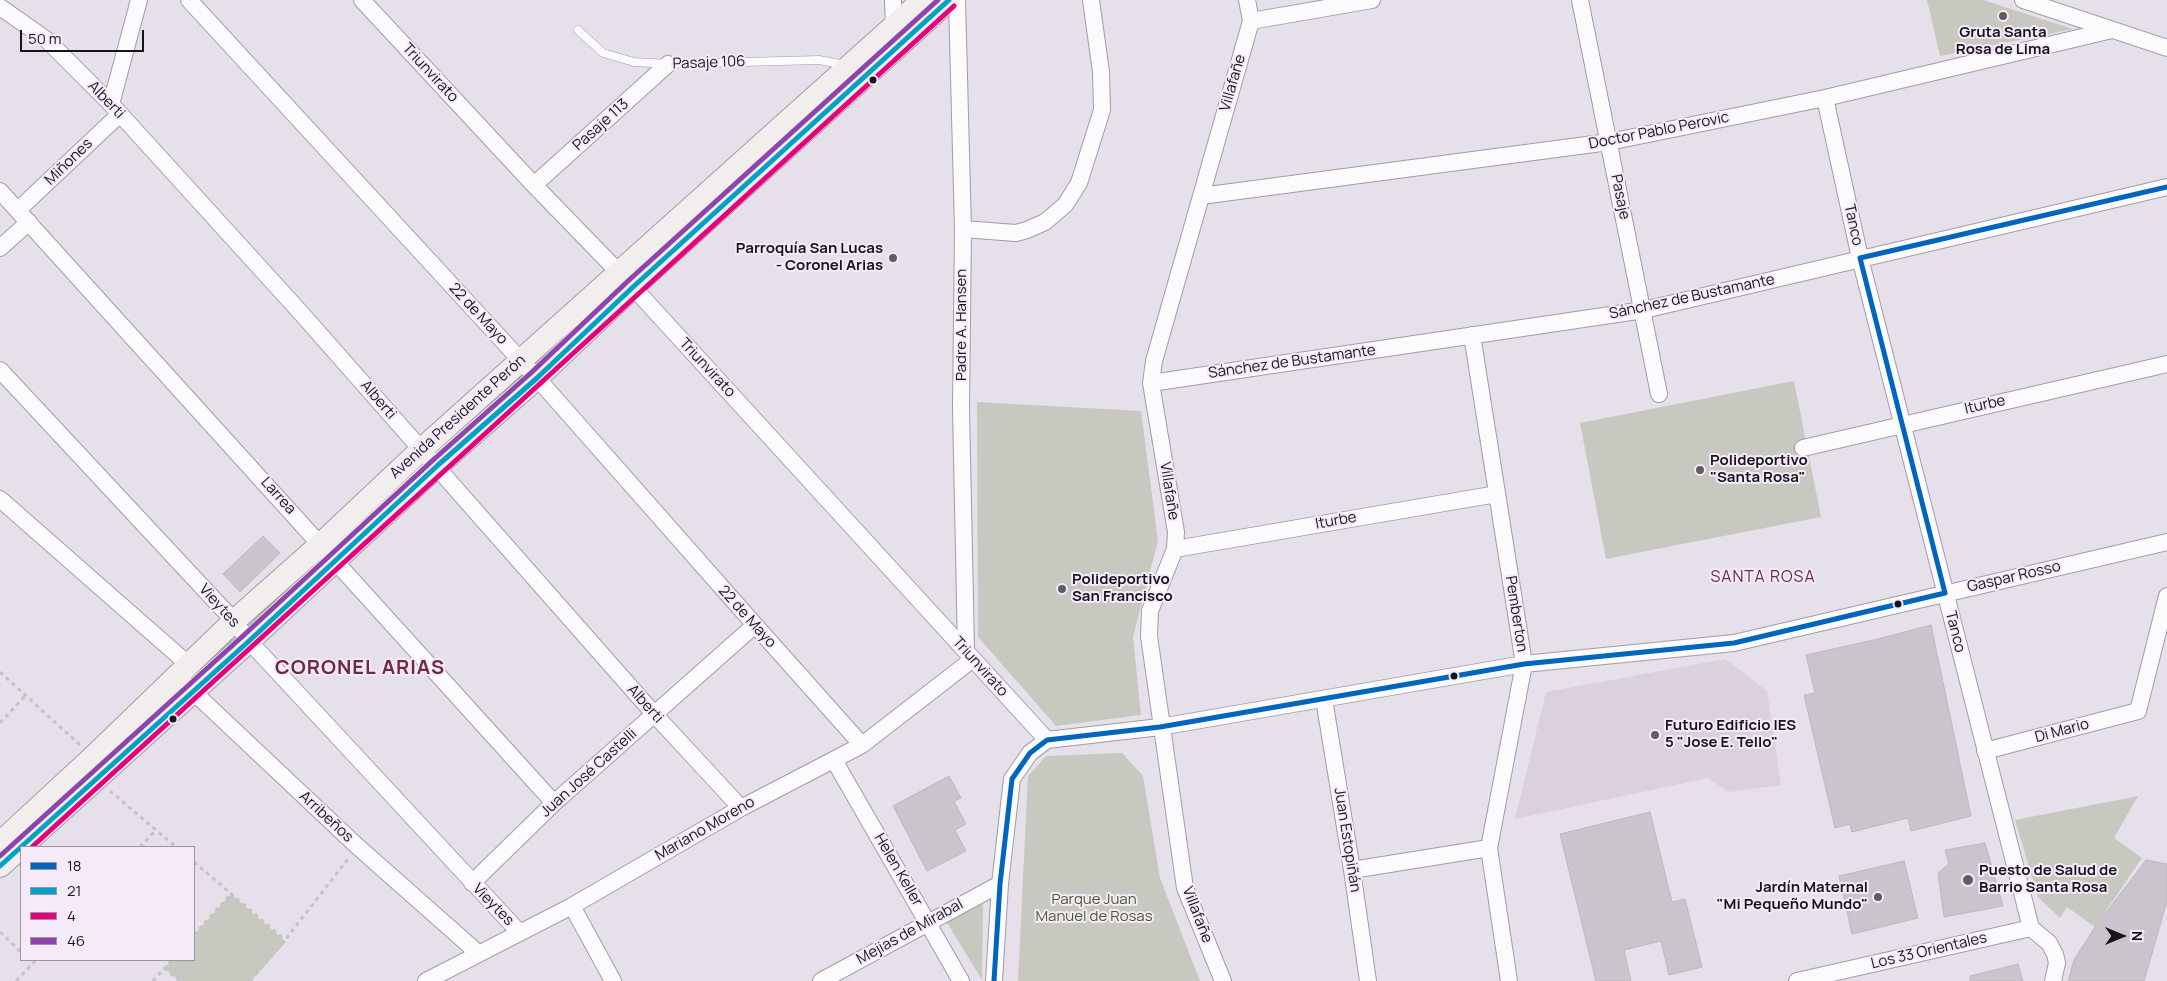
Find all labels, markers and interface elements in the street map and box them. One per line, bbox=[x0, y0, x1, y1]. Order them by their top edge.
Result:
marker: Gruta Santa Rosa de Lima bbox=[1997, 10, 2009, 22]
scale bar bbox=[22, 20, 146, 52]
place label: Gruta Santa Rosa de Lima bbox=[1956, 24, 2050, 59]
text: 50 m bbox=[28, 28, 62, 49]
street label: Triunvirato bbox=[398, 40, 462, 106]
street label: Villafañe bbox=[1216, 52, 1250, 114]
street label: Pasaje 106 bbox=[672, 53, 746, 73]
unlabelled marker bbox=[868, 75, 878, 85]
street label: Alberti bbox=[84, 77, 128, 123]
street label: Pasaje 113 bbox=[569, 95, 633, 155]
street label: Doctor Pablo Perovic bbox=[1587, 109, 1731, 153]
street label: Miñones bbox=[41, 135, 97, 189]
street label: Pasaje bbox=[1606, 173, 1634, 221]
street label: Tanco bbox=[1840, 203, 1866, 247]
place label: Parroquía San Lucas - Coronel Arias bbox=[736, 240, 883, 275]
marker: Parroquía San Lucas - Coronel Arias bbox=[887, 252, 899, 264]
street label: Padre A. Hansen bbox=[953, 269, 971, 381]
street label: Sánchez de Bustamante bbox=[1608, 271, 1776, 323]
street label: 22 de Mayo bbox=[445, 279, 511, 349]
street label: Triunvirato bbox=[675, 335, 739, 401]
street label: Sánchez de Bustamante bbox=[1207, 341, 1377, 383]
street label: Avenida Presidente Perón bbox=[386, 351, 530, 483]
street label: Alberti bbox=[356, 377, 400, 423]
street label: Iturbe bbox=[1963, 392, 2007, 418]
place label: Polideportivo "Santa Rosa" bbox=[1710, 452, 1808, 487]
street label: Villafañe bbox=[1156, 461, 1182, 521]
marker: Polideportivo "Santa Rosa" bbox=[1694, 464, 1706, 476]
street label: Larrea bbox=[257, 474, 299, 518]
street label: Iturbe bbox=[1314, 509, 1358, 533]
street label: Gaspar Rosso bbox=[1966, 558, 2062, 596]
district label: SANTA ROSA bbox=[1709, 568, 1817, 588]
place label: Polideportivo San Francisco bbox=[1072, 571, 1173, 606]
street label: Pemberton bbox=[1501, 575, 1531, 653]
street label: Vieytes bbox=[195, 581, 243, 631]
street label: 22 de Mayo bbox=[714, 582, 780, 652]
marker: Polideportivo San Francisco bbox=[1056, 583, 1068, 595]
unlabelled marker bbox=[1893, 599, 1903, 609]
street label: Tanco bbox=[1941, 609, 1969, 655]
street label: Triunvirato bbox=[949, 633, 1011, 701]
district label: CORONEL ARIAS bbox=[273, 656, 447, 680]
unlabelled marker bbox=[1449, 671, 1459, 681]
street label: Alberti bbox=[623, 681, 667, 727]
unlabelled marker bbox=[168, 714, 178, 724]
street label: Di Mario bbox=[2033, 715, 2091, 747]
place label: Futuro Edificio IES 5 "Jose E. Tello" bbox=[1665, 717, 1796, 752]
street label: Juan José Castelli bbox=[537, 725, 641, 821]
marker: Futuro Edificio IES 5 "Jose E. Tello" bbox=[1649, 729, 1661, 741]
street label: Juan Estopiñán bbox=[1330, 786, 1364, 894]
street label: Arribeños bbox=[295, 788, 357, 846]
street label: Mariano Moreno bbox=[652, 793, 758, 865]
street label: Helen Keller bbox=[870, 830, 926, 910]
legend bbox=[20, 846, 195, 961]
text: 18 bbox=[67, 855, 82, 876]
place label: Puesto de Salud de Barrio Santa Rosa bbox=[1979, 862, 2117, 897]
marker: Puesto de Salud de Barrio Santa Rosa bbox=[1961, 873, 1975, 887]
place label: Jardín Maternal "Mi Pequeño Mundo" bbox=[1717, 879, 1868, 914]
text: 21 bbox=[67, 880, 81, 901]
street label: Vieytes bbox=[469, 880, 517, 930]
street label: Villafañe bbox=[1178, 884, 1216, 946]
park label: Parque Juan Manuel de Rosas bbox=[1035, 891, 1153, 926]
marker: Jardín Maternal "Mi Pequeño Mundo" bbox=[1872, 891, 1884, 903]
street label: Mejias de Mirabal bbox=[854, 895, 966, 969]
text: 4 bbox=[67, 905, 76, 926]
north arrow bbox=[2097, 911, 2147, 961]
street label: Los 33 Orientales bbox=[1869, 929, 1989, 973]
text: 46 bbox=[67, 930, 85, 951]
text: N bbox=[2128, 931, 2147, 941]

